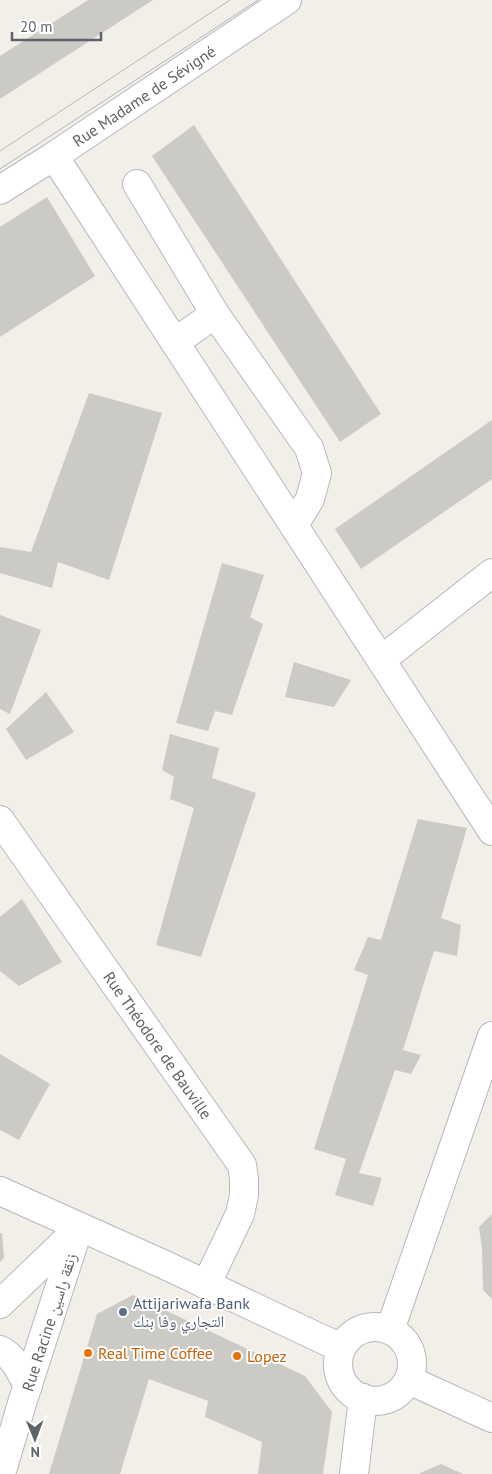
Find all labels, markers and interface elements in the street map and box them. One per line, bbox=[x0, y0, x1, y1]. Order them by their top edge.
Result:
scale bar bbox=[12, 10, 101, 42]
text: 20 m bbox=[20, 17, 53, 36]
street label: Rue Madame de Sévigné bbox=[69, 41, 219, 151]
street label: Rue Théodore de Bauville bbox=[99, 967, 217, 1123]
street label: Rue Racine زنقة راسين bbox=[17, 1250, 82, 1394]
place label: Attijariwafa Bank التجاري وفا بنك bbox=[133, 1293, 250, 1334]
marker: Attijariwafa Bank التجاري وفا بنك bbox=[117, 1306, 129, 1318]
place label: Real Time Coffee bbox=[98, 1343, 213, 1363]
place label: Lopez bbox=[247, 1346, 287, 1366]
marker: Real Time Coffee bbox=[82, 1347, 94, 1359]
marker: Lopez bbox=[231, 1350, 243, 1362]
north arrow bbox=[10, 1414, 60, 1464]
text: N bbox=[30, 1443, 40, 1461]

